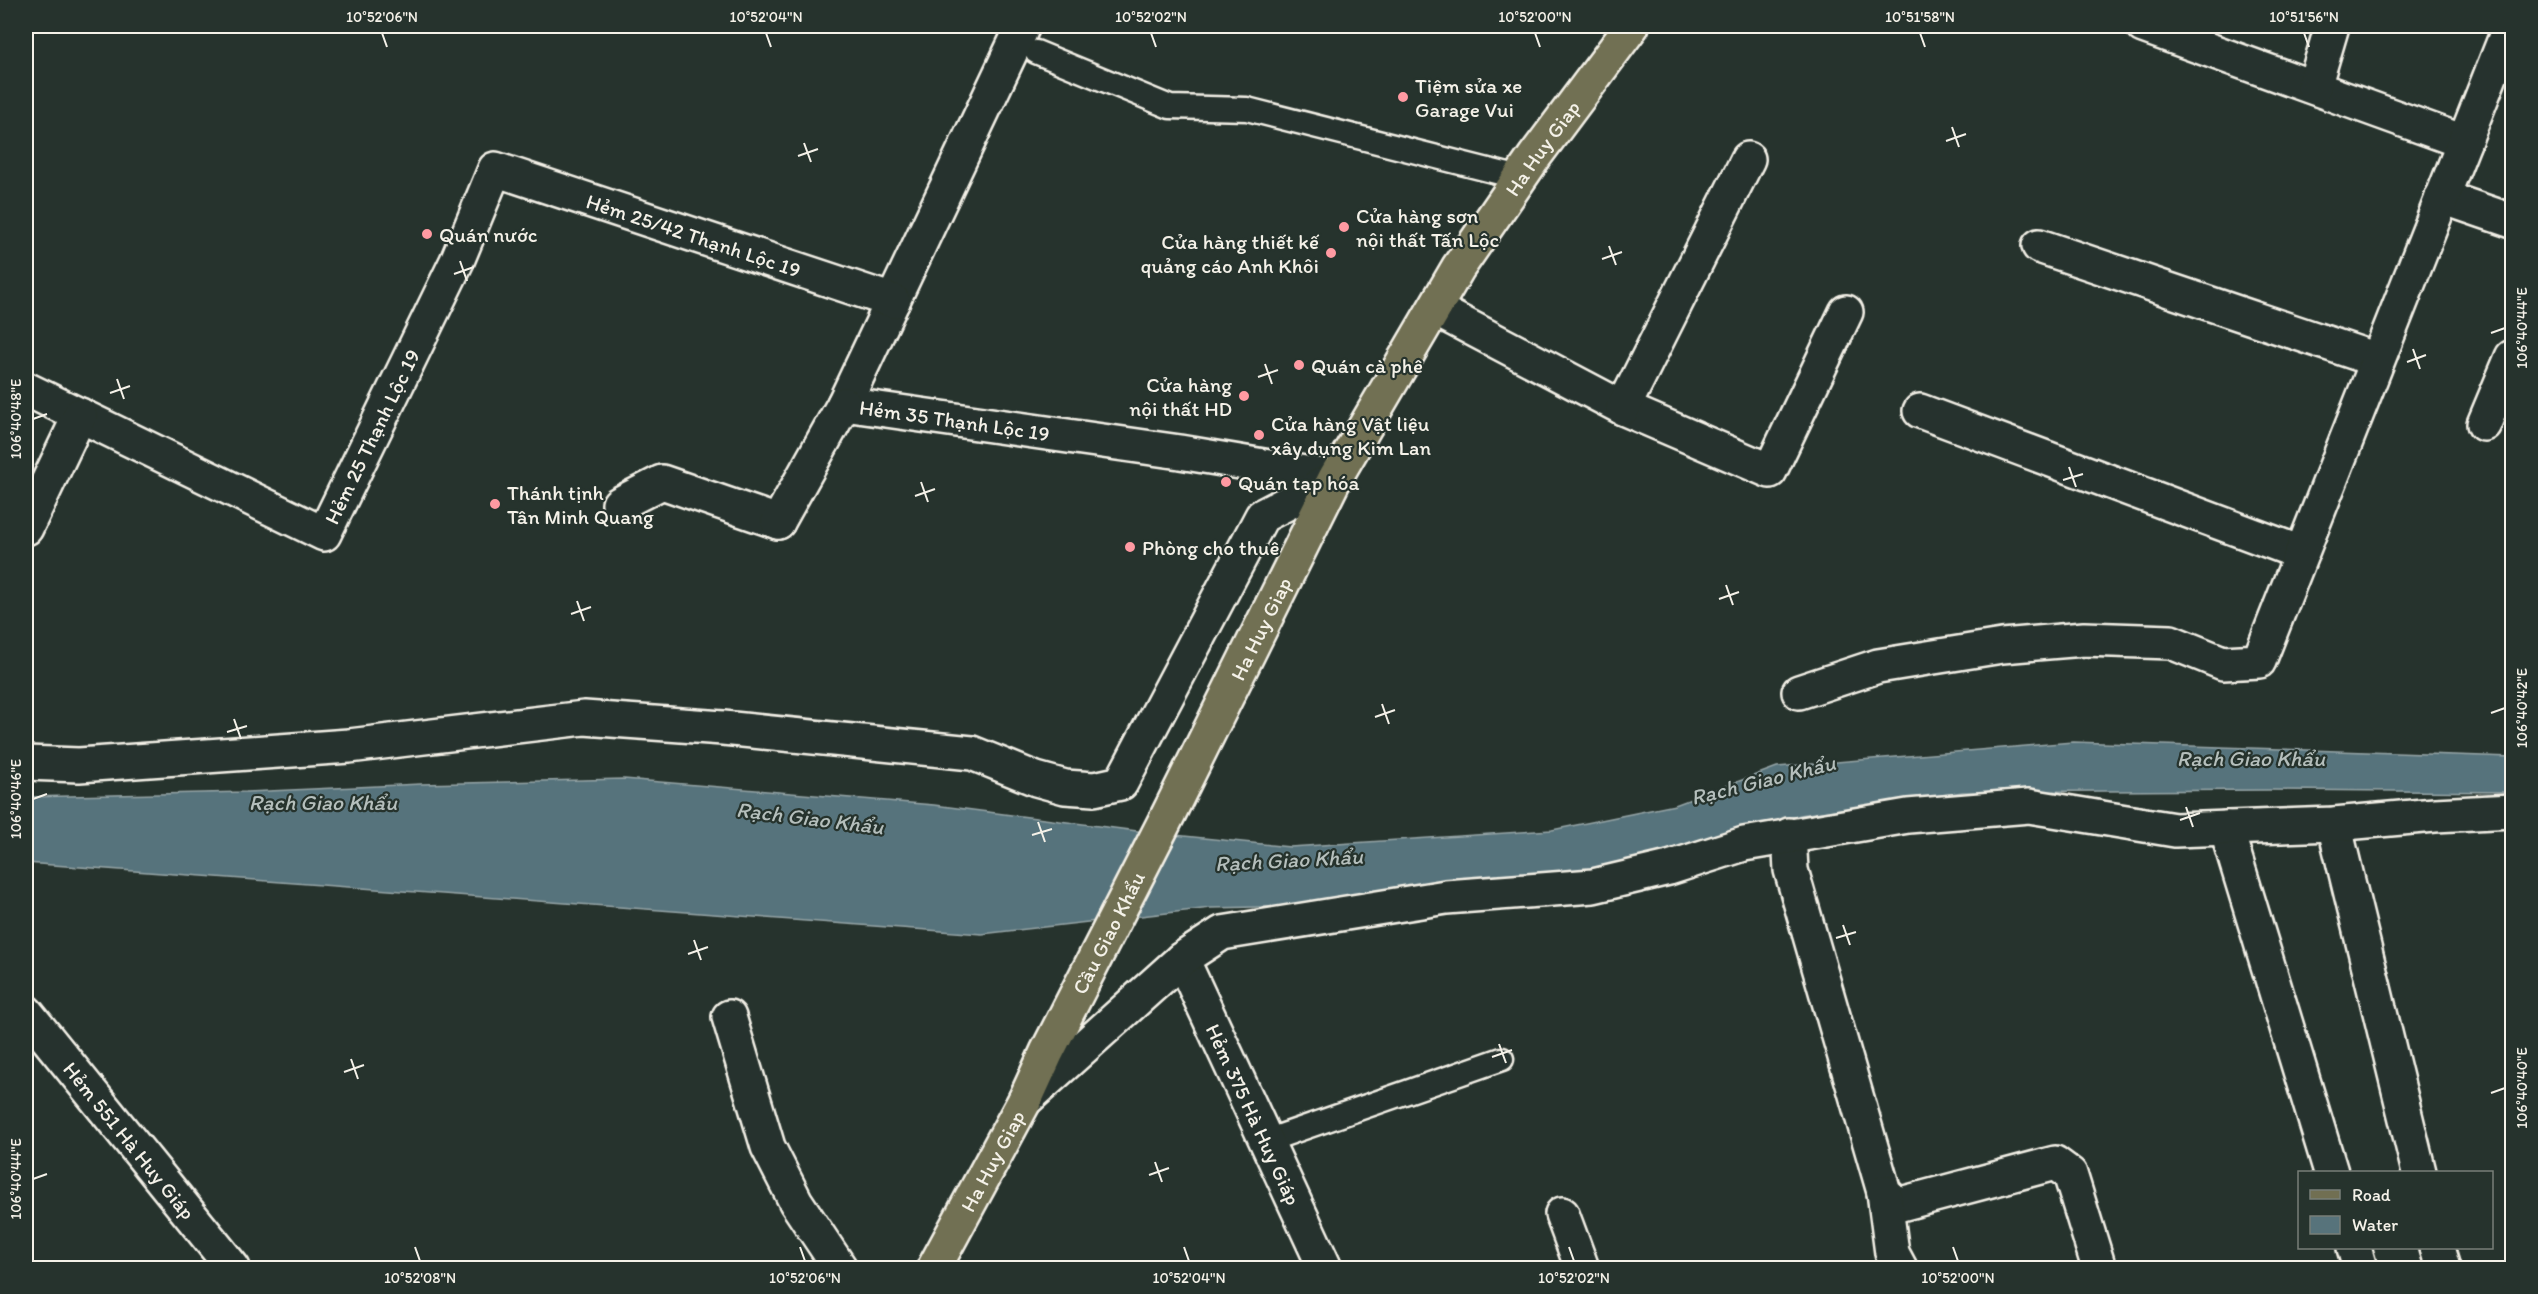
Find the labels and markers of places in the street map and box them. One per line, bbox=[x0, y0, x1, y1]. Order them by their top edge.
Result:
place label: Tiệm sửa xe Garage Vui bbox=[1415, 73, 1522, 122]
marker: Tiệm sửa xe Garage Vui bbox=[1396, 90, 1410, 104]
place label: Cửa hàng sơn nội thất Tấn Lộc bbox=[1356, 203, 1499, 252]
marker: Cửa hàng sơn nội thất Tấn Lộc bbox=[1337, 220, 1351, 234]
place label: Quán nước bbox=[439, 222, 538, 247]
marker: Quán nước bbox=[420, 227, 434, 241]
place label: Cửa hàng thiết kế quảng cáo Anh Khôi bbox=[1141, 229, 1320, 278]
marker: Cửa hàng thiết kế quảng cáo Anh Khôi bbox=[1324, 246, 1338, 260]
place label: Quán cà phê bbox=[1311, 353, 1423, 378]
marker: Quán cà phê bbox=[1292, 358, 1306, 372]
place label: Cửa hàng nội thất HD bbox=[1129, 372, 1232, 421]
marker: Cửa hàng nội thất HD bbox=[1237, 389, 1251, 403]
place label: Cửa hàng Vật liệu xây dụng Kim Lan bbox=[1271, 411, 1431, 460]
marker: Cửa hàng Vật liệu xây dụng Kim Lan bbox=[1252, 428, 1266, 442]
place label: Quán tạp hóa bbox=[1238, 470, 1359, 495]
marker: Quán tạp hóa bbox=[1219, 475, 1233, 489]
place label: Thánh tịnh Tân Minh Quang bbox=[507, 480, 654, 529]
marker: Thánh tịnh Tân Minh Quang bbox=[488, 497, 502, 511]
place label: Phòng cho thuê bbox=[1142, 535, 1279, 560]
marker: Phòng cho thuê bbox=[1123, 540, 1137, 554]

